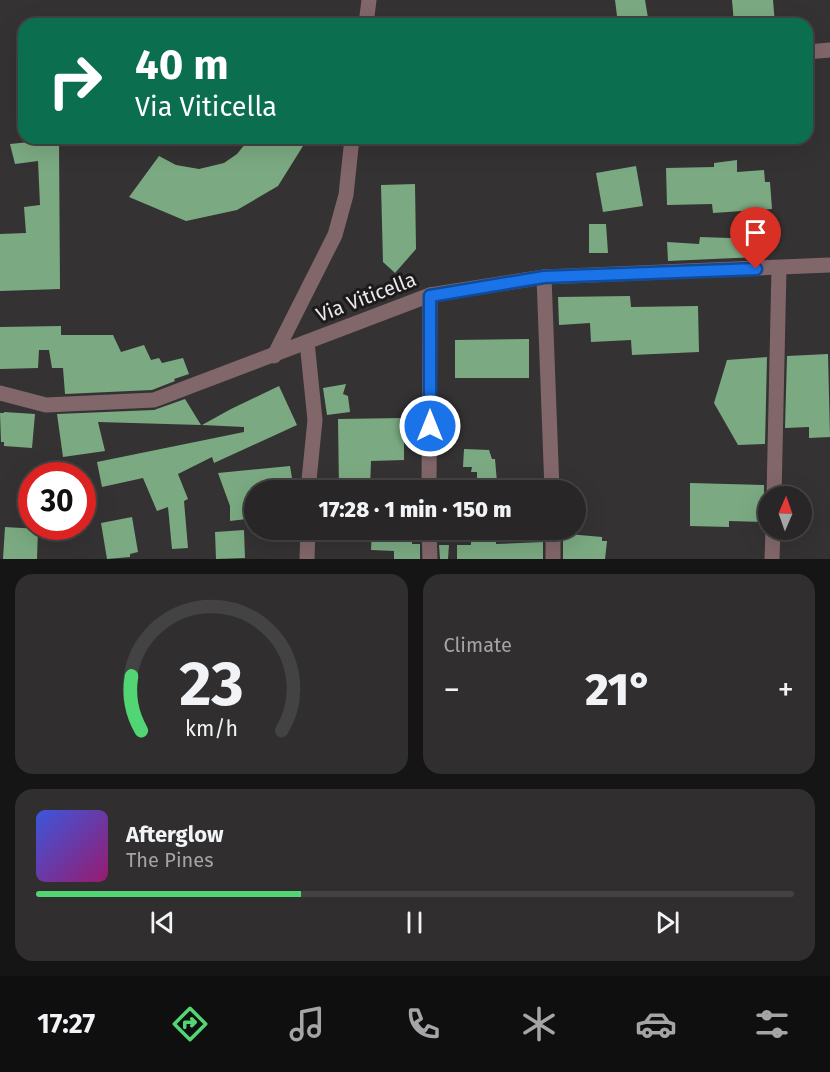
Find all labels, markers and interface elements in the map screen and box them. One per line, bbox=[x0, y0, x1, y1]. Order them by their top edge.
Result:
text: 40 m bbox=[135, 40, 229, 90]
icon: right bbox=[36, 42, 114, 120]
text: Via Viticella bbox=[135, 91, 277, 123]
pin bbox=[730, 207, 781, 269]
icon: arrive bbox=[739, 216, 772, 249]
street label: Via Viticella bbox=[313, 267, 419, 327]
position arrow bbox=[398, 394, 462, 458]
speed limit sign: 30 bbox=[18, 462, 96, 540]
north arrow bbox=[758, 486, 812, 540]
map controls bbox=[758, 486, 812, 540]
text: 17:28 · 1 min · 150 m bbox=[318, 496, 512, 523]
text: Climate bbox=[444, 633, 512, 657]
text: 23 bbox=[179, 647, 243, 722]
text: 21° bbox=[585, 663, 652, 717]
text: − bbox=[444, 670, 460, 710]
text: + bbox=[778, 670, 794, 710]
text: km/h bbox=[185, 716, 238, 742]
text: Afterglow bbox=[126, 821, 223, 848]
text: The Pines bbox=[126, 848, 213, 872]
icon: previous bbox=[146, 906, 179, 939]
icon: pause bbox=[398, 906, 431, 939]
icon: next bbox=[651, 906, 684, 939]
icon: directions bbox=[169, 1003, 211, 1045]
icon: music bbox=[286, 1003, 328, 1045]
icon: phone bbox=[402, 1003, 444, 1045]
icon: climate bbox=[518, 1003, 560, 1045]
icon: car bbox=[635, 1003, 677, 1045]
icon: filters bbox=[751, 1003, 793, 1045]
text: 17:27 bbox=[37, 1008, 95, 1040]

